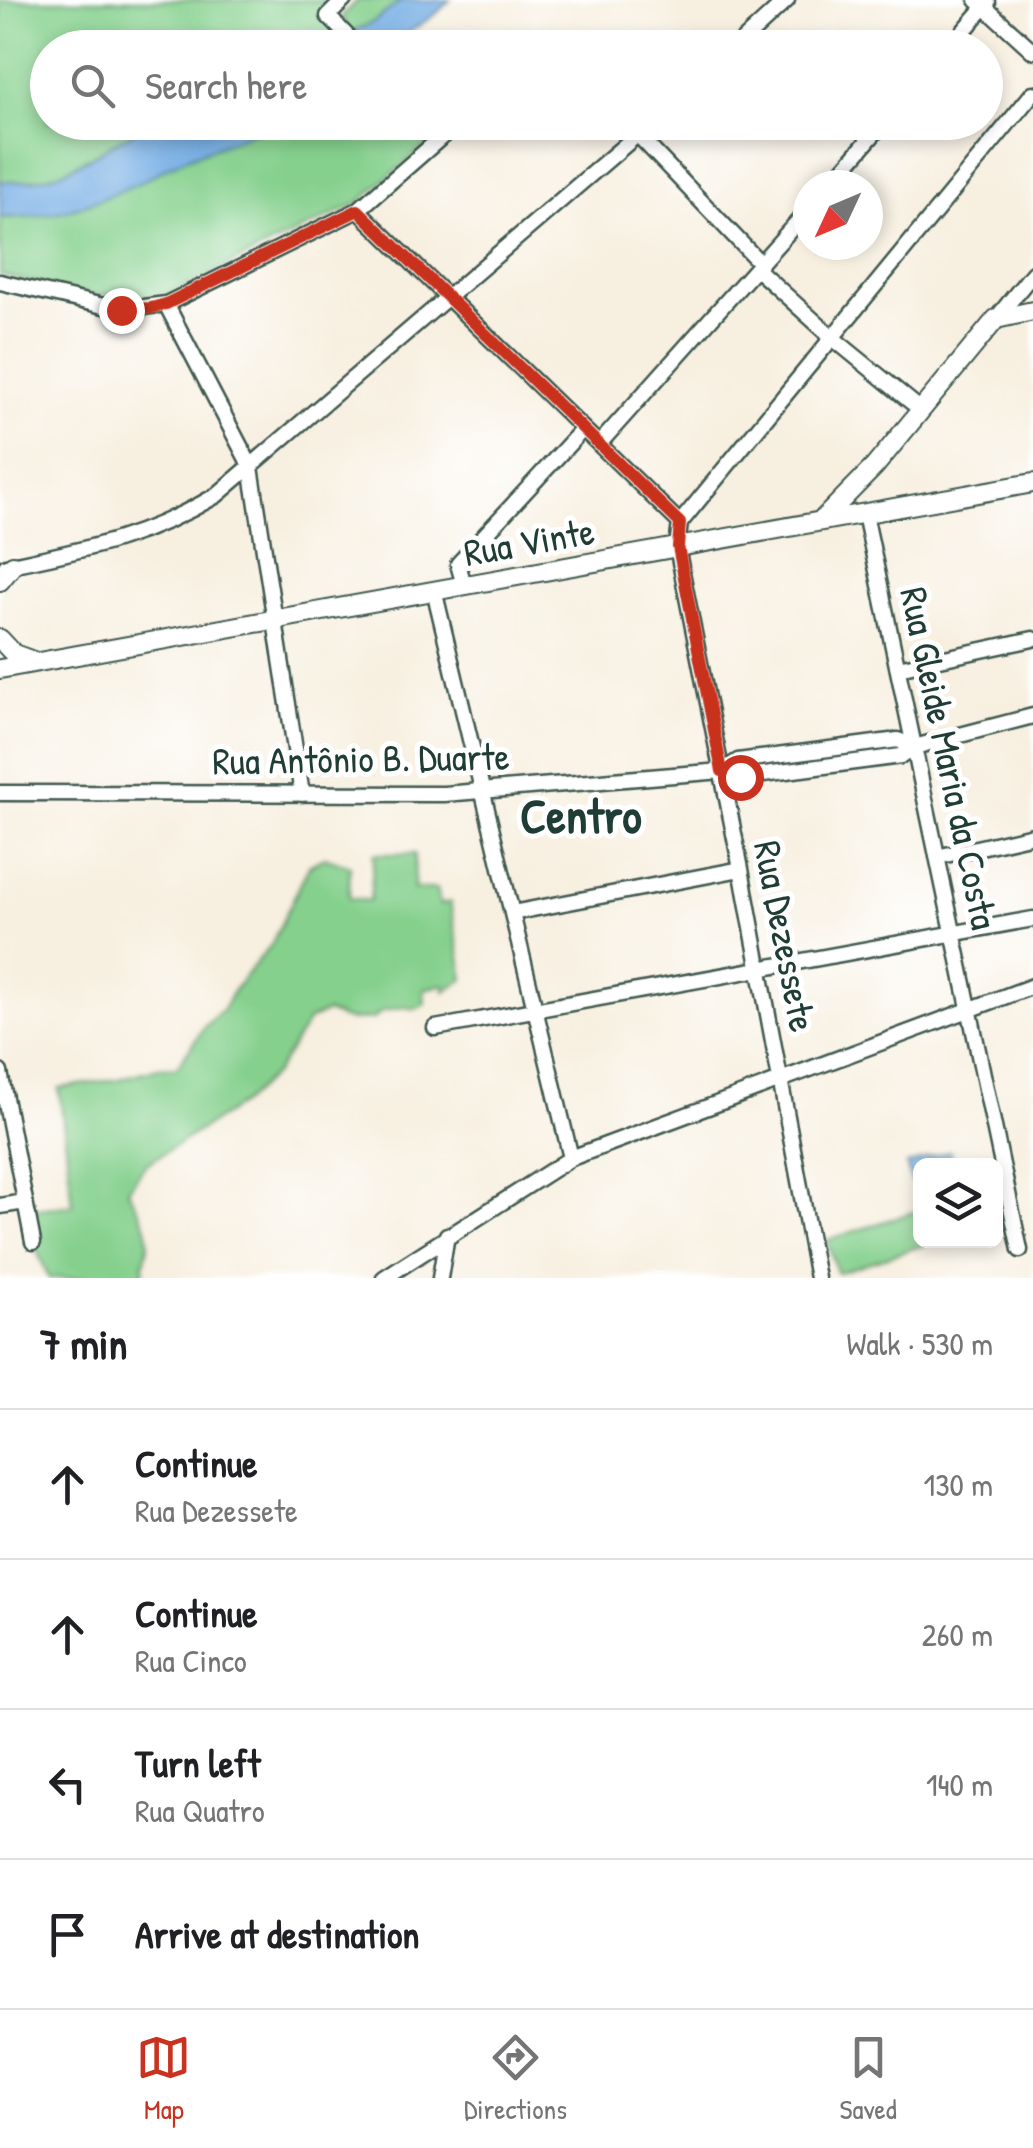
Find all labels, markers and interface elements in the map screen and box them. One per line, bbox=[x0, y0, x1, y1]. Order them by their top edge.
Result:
search box bbox=[30, 30, 1003, 140]
icon: search bbox=[65, 58, 120, 113]
text: Search here bbox=[145, 59, 307, 111]
north arrow bbox=[793, 170, 883, 260]
route end bbox=[99, 288, 145, 334]
street label: Rua Vinte bbox=[460, 504, 598, 578]
street label: Rua Gleide Maria da Costa bbox=[888, 582, 1012, 934]
street label: Rua Antônio B. Duarte bbox=[212, 729, 510, 787]
route start bbox=[718, 755, 764, 801]
district label: Centro bbox=[520, 783, 642, 848]
street label: Rua Dezessete bbox=[742, 836, 830, 1036]
map controls bbox=[913, 1158, 1003, 1248]
button: layers bbox=[913, 1158, 1003, 1248]
text: 7 min bbox=[40, 1315, 127, 1372]
text: Walk · 530 m bbox=[847, 1322, 993, 1365]
text: Continue bbox=[135, 1437, 257, 1489]
icon: ahead bbox=[40, 1457, 95, 1512]
text: 130 m bbox=[924, 1463, 993, 1506]
text: Rua Dezessete bbox=[135, 1489, 298, 1532]
text: Continue bbox=[135, 1587, 257, 1639]
icon: ahead bbox=[40, 1607, 95, 1662]
text: 260 m bbox=[922, 1613, 993, 1656]
text: Rua Cinco bbox=[135, 1639, 247, 1682]
text: Turn left bbox=[135, 1737, 260, 1789]
icon: left bbox=[40, 1757, 95, 1812]
text: 140 m bbox=[926, 1763, 993, 1806]
text: Rua Quatro bbox=[135, 1789, 265, 1832]
icon: arrive bbox=[40, 1907, 95, 1962]
text: Arrive at destination bbox=[135, 1908, 419, 1960]
tab: Map bbox=[136, 2030, 191, 2128]
tab: Directions bbox=[464, 2030, 567, 2128]
tab: Saved bbox=[840, 2030, 897, 2128]

